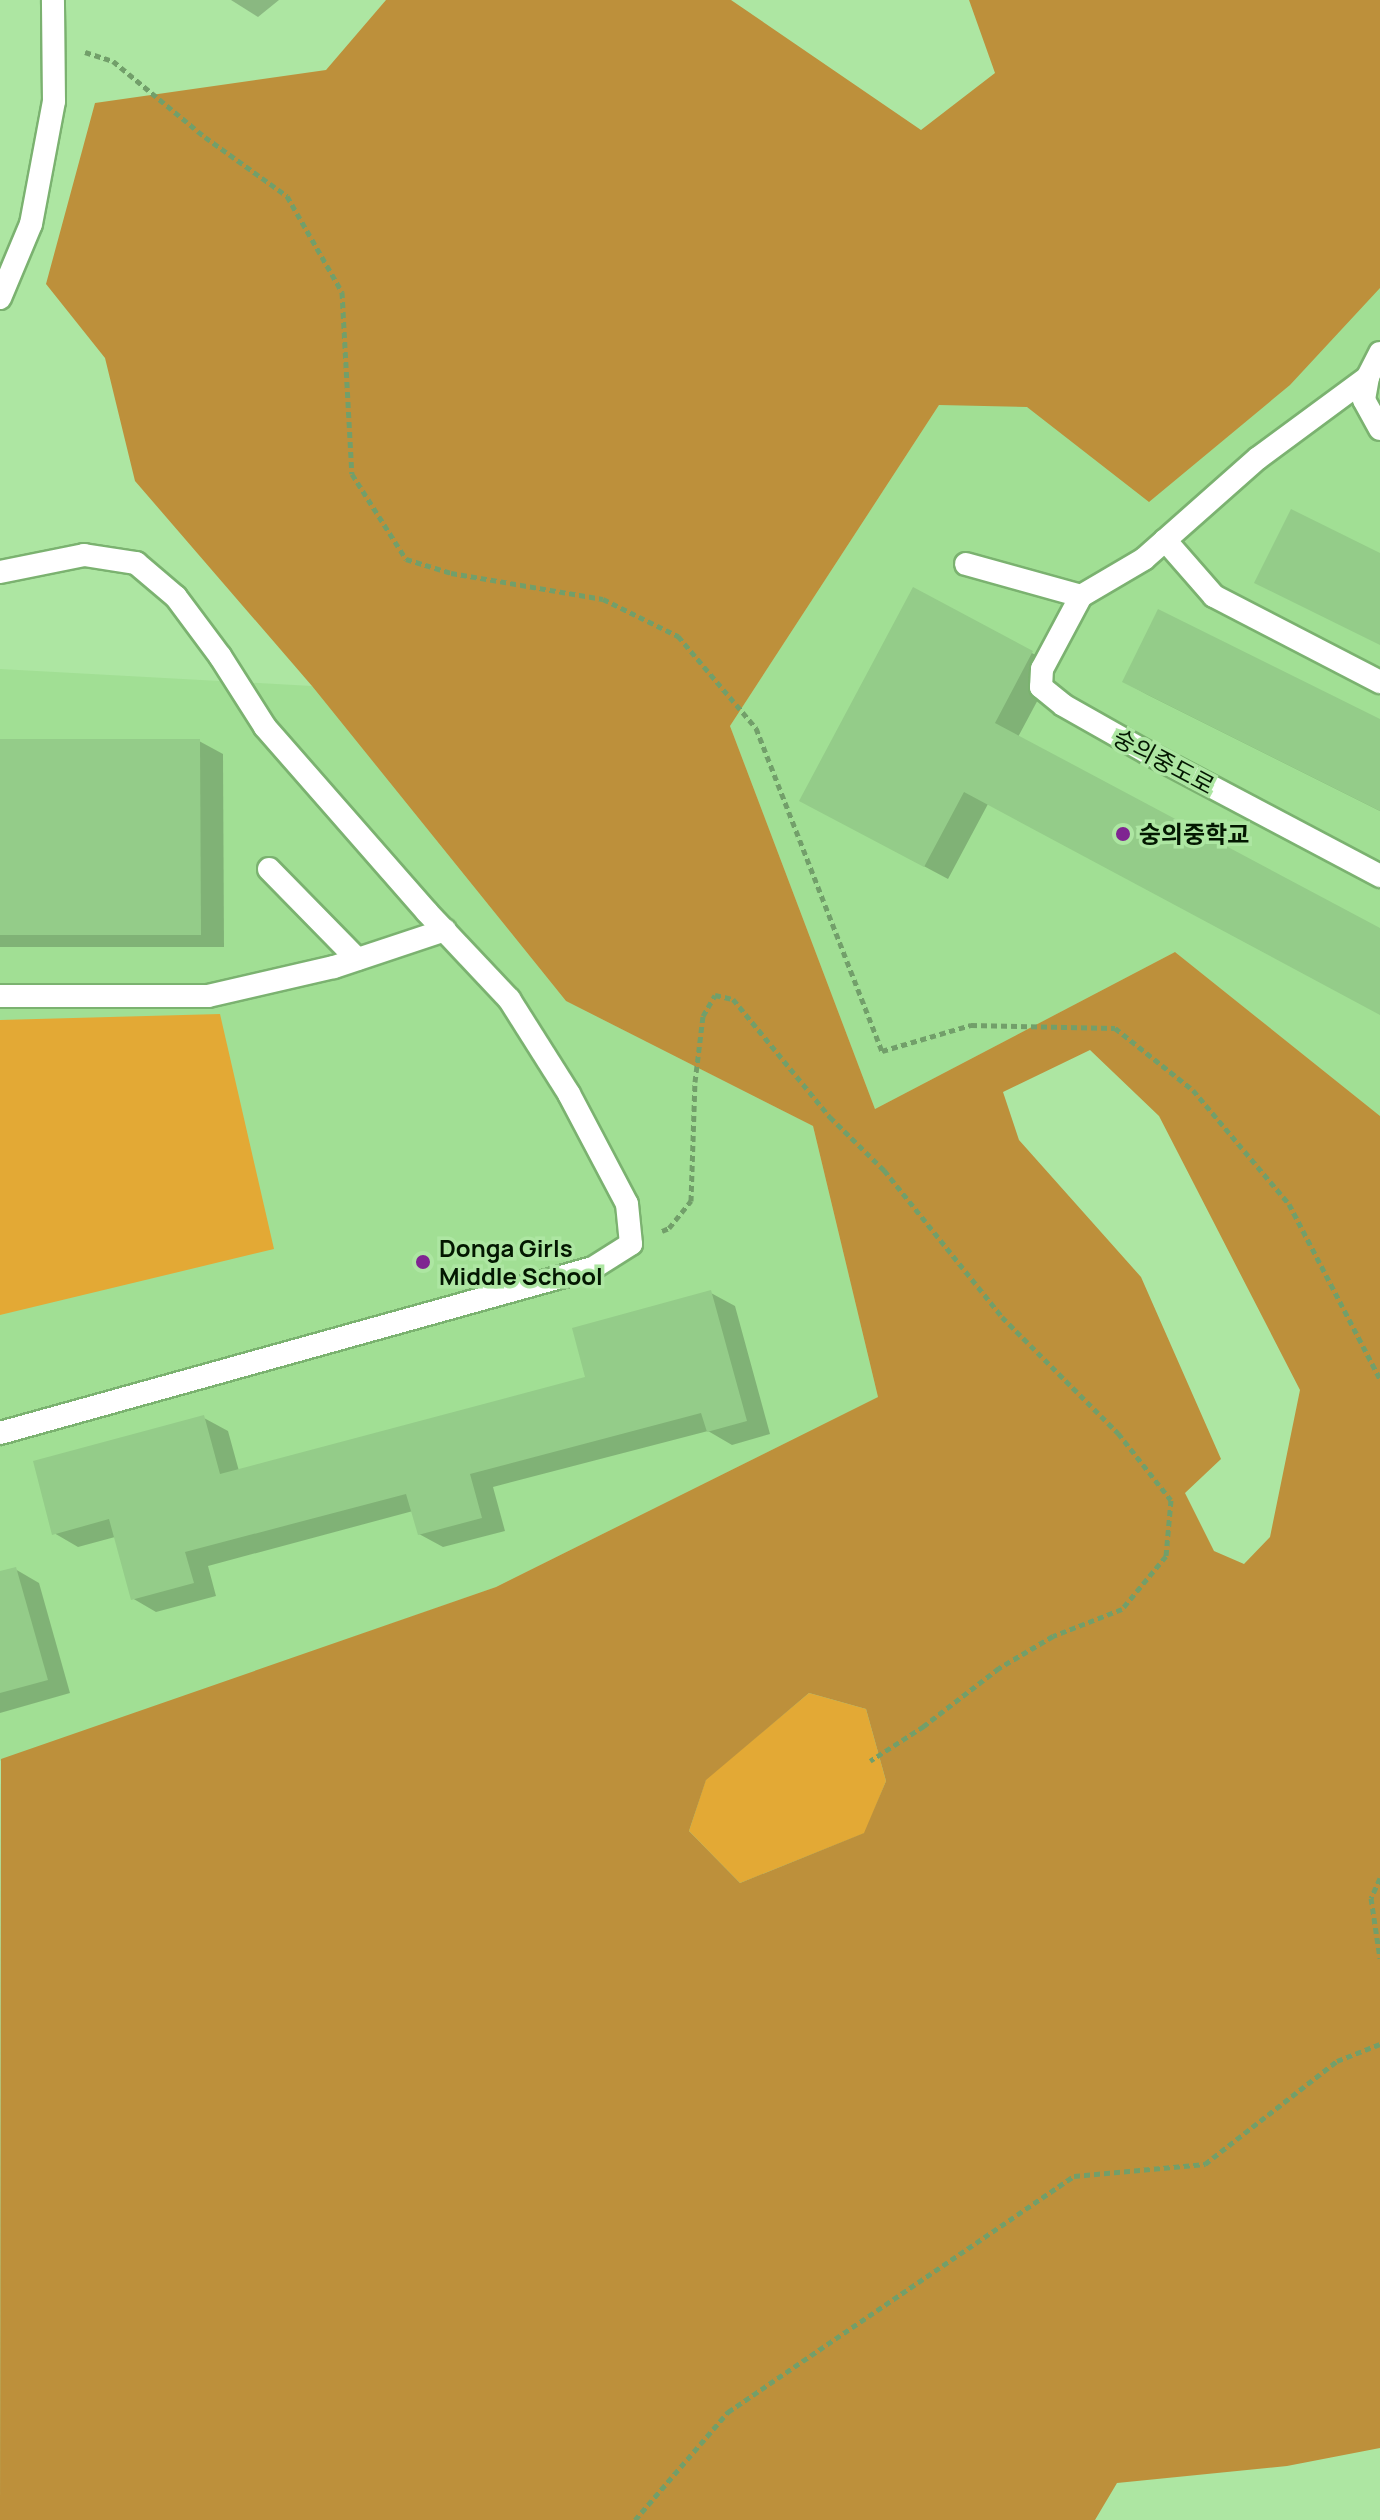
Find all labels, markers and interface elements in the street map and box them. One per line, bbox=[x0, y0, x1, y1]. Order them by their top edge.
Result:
street label: 숭의중도로 bbox=[1109, 722, 1219, 800]
place label: 숭의중학교 bbox=[1139, 820, 1249, 848]
marker: 숭의중학교 bbox=[1114, 825, 1132, 843]
place label: Donga Girls Middle School bbox=[439, 1234, 603, 1290]
marker: Donga Girls Middle School bbox=[414, 1253, 432, 1271]

